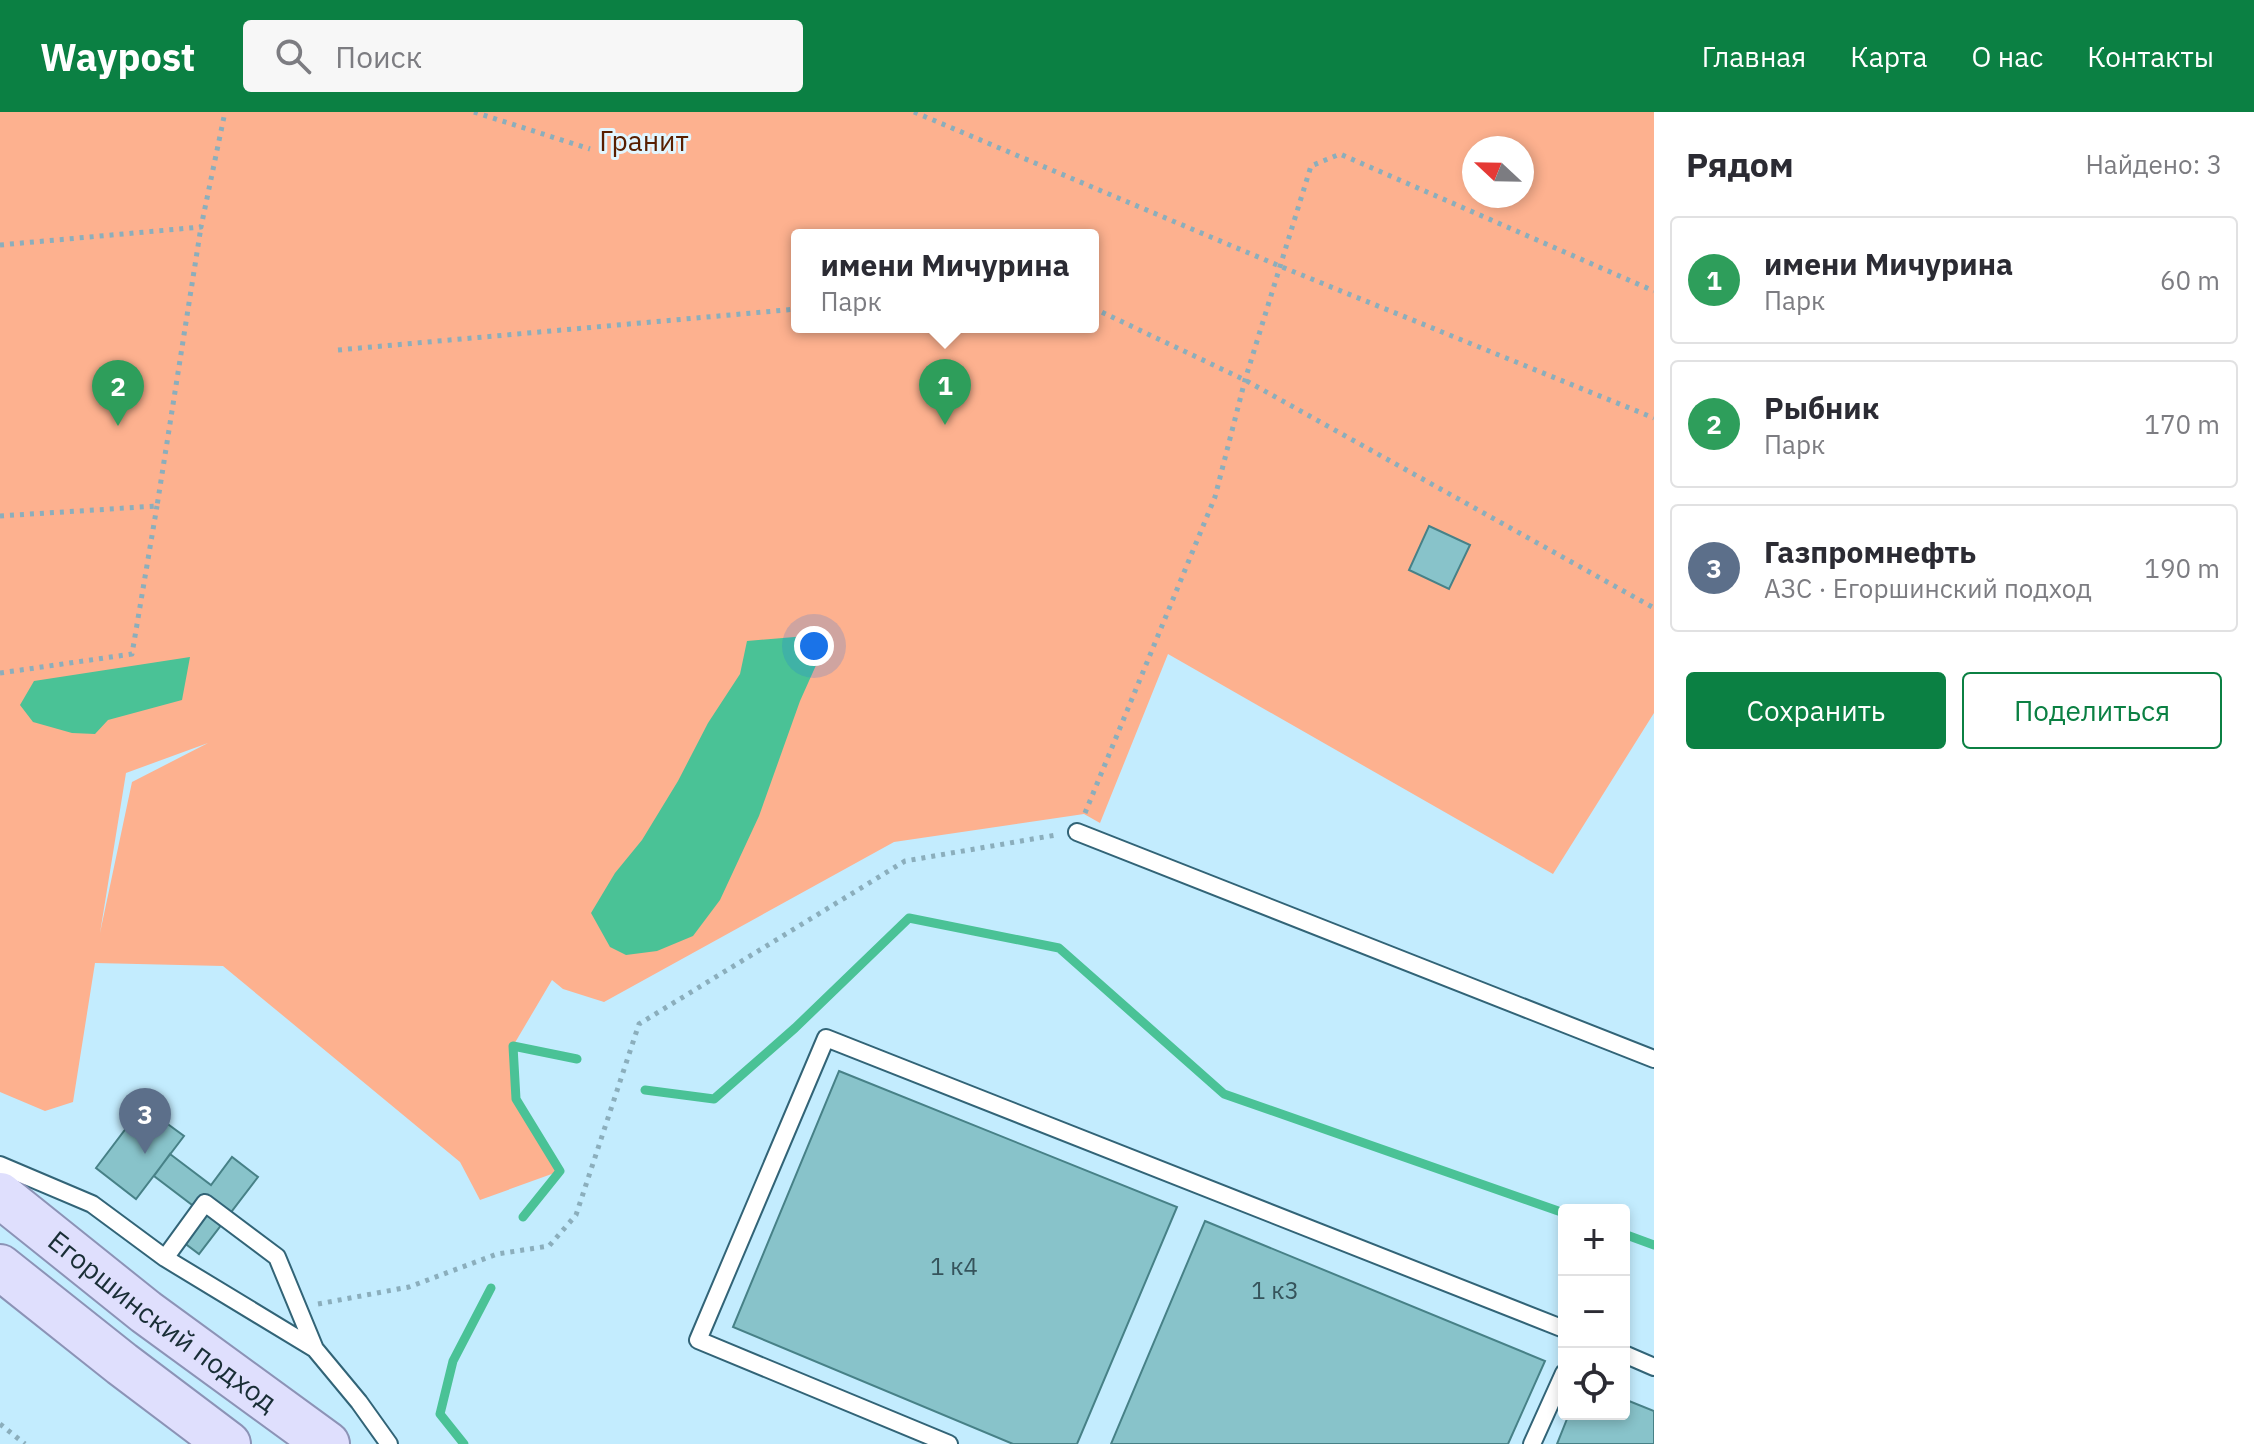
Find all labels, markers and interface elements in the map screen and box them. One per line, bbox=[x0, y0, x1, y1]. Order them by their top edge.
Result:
search box bbox=[243, 20, 803, 92]
text: Waypost bbox=[40, 32, 195, 81]
icon: search bbox=[271, 34, 315, 78]
text: Поиск bbox=[335, 37, 422, 76]
text: Главная bbox=[1702, 38, 1806, 75]
text: Карта bbox=[1850, 38, 1927, 75]
text: О нас bbox=[1971, 38, 2043, 75]
text: Контакты bbox=[2087, 38, 2214, 75]
park label: Гранит bbox=[599, 122, 689, 159]
north arrow bbox=[1462, 136, 1534, 208]
text: Рядом bbox=[1686, 142, 1794, 186]
text: Найдено: 3 bbox=[2085, 147, 2222, 181]
popup bbox=[791, 229, 1099, 333]
text: имени Мичурина bbox=[1764, 244, 2013, 283]
text: имени Мичурина bbox=[820, 245, 1070, 284]
text: 1 bbox=[1706, 263, 1722, 297]
text: 60 m bbox=[2160, 263, 2220, 297]
text: Парк bbox=[1764, 283, 1825, 317]
text: Парк bbox=[820, 284, 882, 318]
pin: 1 bbox=[919, 359, 971, 425]
pin: 2 bbox=[92, 360, 144, 426]
text: Рыбник bbox=[1764, 388, 1879, 427]
text: 2 bbox=[1706, 407, 1722, 441]
text: 170 m bbox=[2144, 407, 2220, 441]
text: Парк bbox=[1764, 427, 1825, 461]
text: Газпромнефть bbox=[1764, 532, 1976, 571]
text: 3 bbox=[1706, 551, 1722, 585]
text: 190 m bbox=[2144, 551, 2220, 585]
text: АЗС · Егоршинский подход bbox=[1764, 571, 2092, 605]
your location bbox=[794, 626, 834, 666]
button: Сохранить bbox=[1686, 672, 1946, 749]
button: Поделиться bbox=[1962, 672, 2222, 749]
pin: 3 bbox=[119, 1088, 171, 1154]
map controls bbox=[1558, 1204, 1630, 1420]
button: + bbox=[1558, 1204, 1630, 1276]
street label: Егоршинский подход bbox=[41, 1222, 285, 1420]
house number: 1 к4 bbox=[930, 1250, 978, 1282]
house number: 1 к3 bbox=[1251, 1274, 1299, 1306]
button: − bbox=[1558, 1276, 1630, 1348]
button: locate bbox=[1558, 1348, 1630, 1420]

